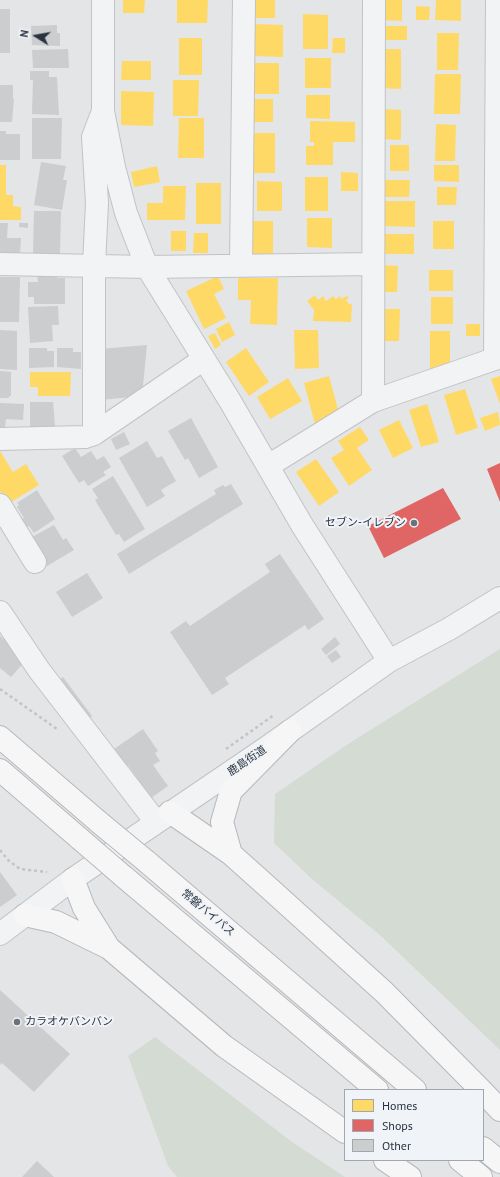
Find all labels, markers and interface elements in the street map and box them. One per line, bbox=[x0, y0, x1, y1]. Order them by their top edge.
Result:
north arrow bbox=[16, 16, 56, 56]
text: N bbox=[17, 29, 32, 39]
place label: セブン-イレブン bbox=[325, 516, 406, 530]
marker: セブン-イレブン bbox=[409, 518, 419, 528]
street label: 鹿島街道 bbox=[225, 743, 269, 779]
street label: 常磐バイパス bbox=[178, 887, 238, 939]
place label: カラオケバンバン bbox=[25, 1015, 113, 1029]
marker: カラオケバンバン bbox=[12, 1017, 22, 1027]
legend bbox=[344, 1089, 484, 1161]
text: Homes bbox=[382, 1098, 417, 1113]
text: Shops bbox=[382, 1118, 413, 1133]
text: Other bbox=[382, 1138, 411, 1153]

